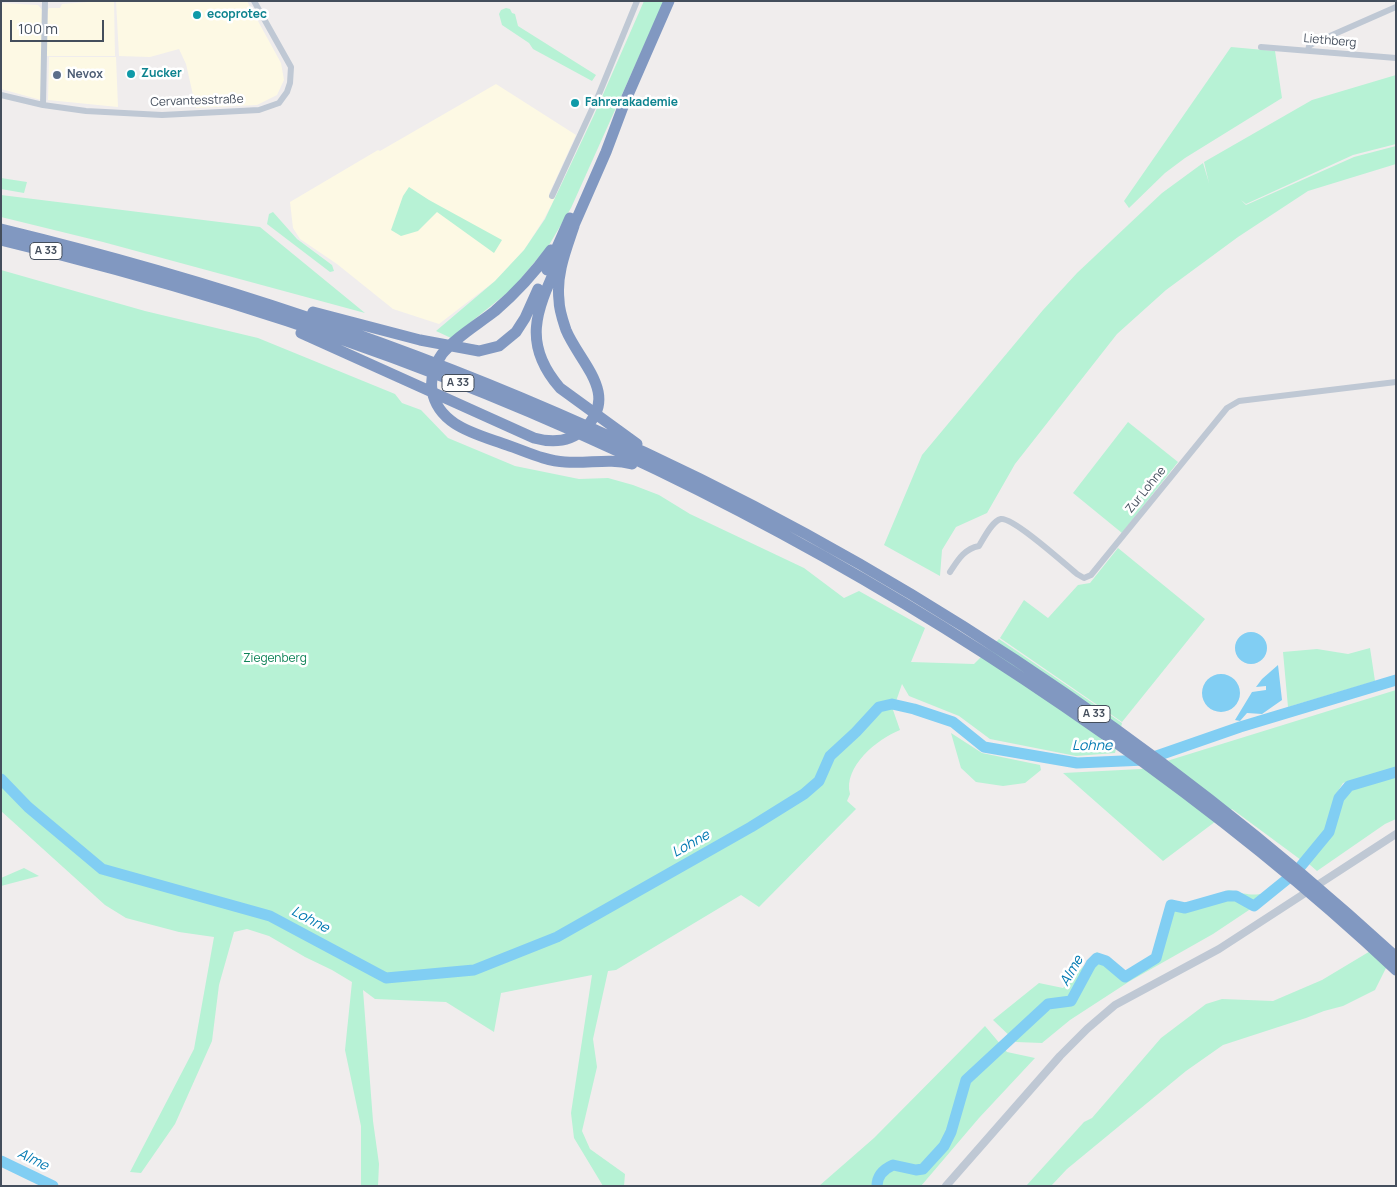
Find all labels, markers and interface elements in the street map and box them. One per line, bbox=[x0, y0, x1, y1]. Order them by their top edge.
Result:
place label: ecoprotec bbox=[207, 8, 267, 22]
marker: ecoprotec bbox=[191, 9, 203, 21]
scale bar bbox=[12, 10, 106, 42]
text: 100 m bbox=[18, 18, 58, 39]
street label: Liethberg bbox=[1303, 32, 1357, 50]
place label: Zucker bbox=[141, 67, 182, 81]
place label: Nevox bbox=[67, 68, 103, 82]
marker: Zucker bbox=[125, 68, 137, 80]
marker: Nevox bbox=[51, 69, 63, 81]
street label: Cervantesstraße bbox=[150, 92, 244, 110]
place label: Fahrerakademie bbox=[585, 96, 678, 110]
marker: Fahrerakademie bbox=[569, 97, 581, 109]
road number: A 33 bbox=[30, 242, 62, 260]
road number: A 33 bbox=[442, 374, 474, 392]
street label: Zur Lohne bbox=[1123, 464, 1169, 516]
park label: Ziegenberg bbox=[243, 652, 307, 666]
road number: A 33 bbox=[1078, 706, 1110, 722]
water label: Lohne bbox=[1072, 738, 1112, 754]
water label: Lohne bbox=[669, 827, 713, 861]
water label: Lohne bbox=[288, 903, 332, 937]
water label: Alme bbox=[1057, 953, 1087, 989]
water label: Alme bbox=[15, 1145, 51, 1175]

